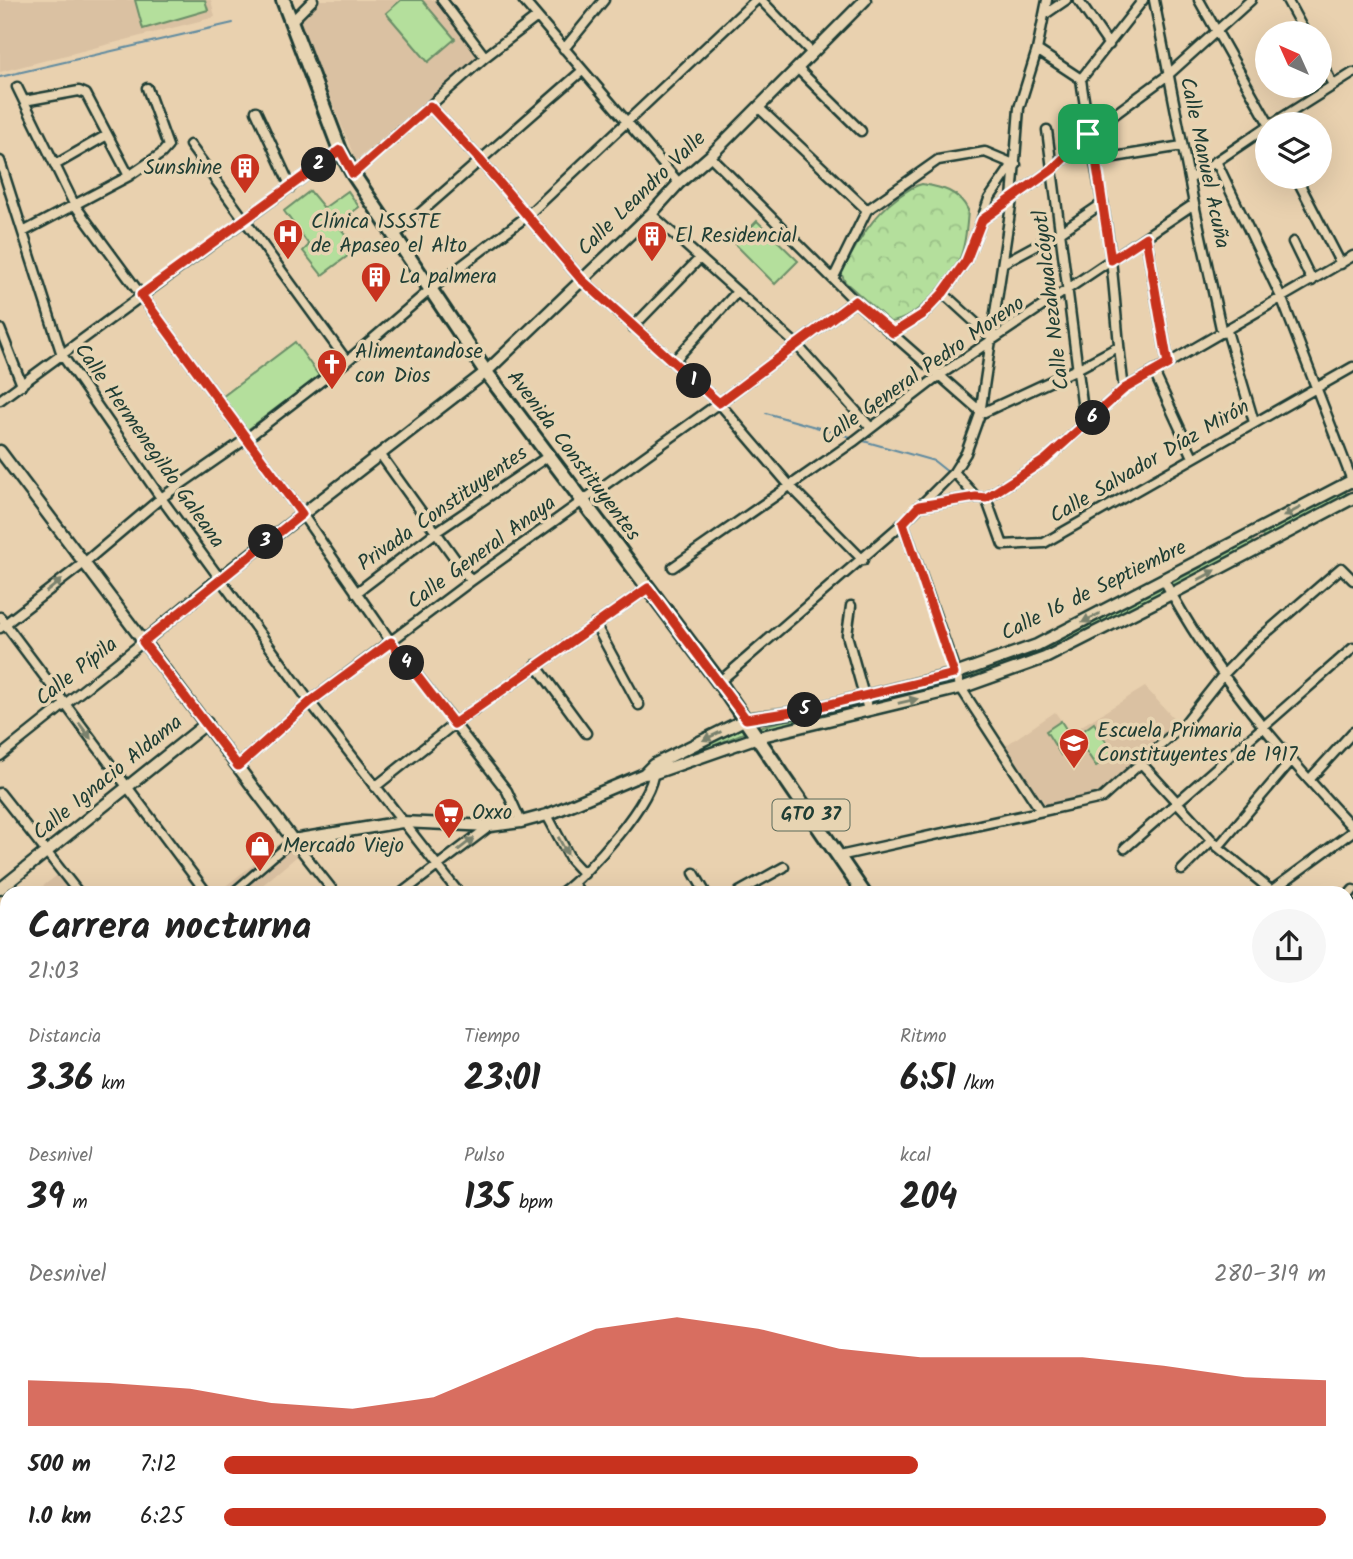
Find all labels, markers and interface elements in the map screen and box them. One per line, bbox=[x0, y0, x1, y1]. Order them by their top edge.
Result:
north arrow bbox=[1255, 21, 1332, 98]
map controls bbox=[1255, 21, 1332, 189]
street label: Calle Manuel Acuña bbox=[1170, 74, 1238, 252]
pin bbox=[1058, 104, 1118, 164]
button: layers bbox=[1255, 112, 1332, 189]
icon: arrive bbox=[1069, 115, 1107, 153]
street label: Calle Leandro Valle bbox=[570, 123, 715, 264]
pin: 2 bbox=[302, 148, 336, 182]
text: 2 bbox=[313, 149, 324, 179]
building icon: Sunshine bbox=[228, 151, 262, 195]
place label: Sunshine bbox=[144, 152, 223, 185]
place label: Clínica ISSSTE de Apaseo el Alto bbox=[311, 206, 467, 263]
street label: Calle Nezahualcóyotl bbox=[1025, 208, 1079, 392]
hospital icon: Clínica ISSSTE de Apaseo el Alto bbox=[271, 217, 305, 261]
building icon: El Residencial bbox=[635, 219, 669, 263]
place label: El Residencial bbox=[675, 220, 797, 253]
building icon: La palmera bbox=[359, 260, 393, 304]
place label: La palmera bbox=[399, 261, 497, 294]
street label: Calle General Pedro Moreno bbox=[814, 288, 1032, 454]
street label: Calle Hermenegildo Galeana bbox=[65, 336, 233, 556]
place label: Alimentandose con Dios bbox=[355, 336, 483, 393]
church icon: Alimentandose con Dios bbox=[315, 347, 349, 391]
street label: Avenida Constituyentes bbox=[498, 364, 648, 548]
pin: 1 bbox=[676, 364, 712, 398]
text: 1 bbox=[691, 365, 696, 395]
street label: Calle Salvador Díaz Mirón bbox=[1044, 391, 1256, 533]
pin: 6 bbox=[1076, 400, 1110, 436]
text: 6 bbox=[1087, 402, 1098, 432]
street label: Privada Constituyentes bbox=[351, 438, 535, 580]
street label: Calle General Anaya bbox=[401, 488, 563, 618]
one-way arrow bbox=[1283, 506, 1302, 518]
pin: 3 bbox=[248, 524, 284, 560]
text: 3 bbox=[260, 526, 271, 556]
street label: Calle 16 de Septiembre bbox=[996, 531, 1193, 650]
one-way arrow bbox=[1197, 569, 1217, 581]
one-way arrow bbox=[45, 579, 63, 593]
one-way arrow bbox=[1081, 612, 1101, 623]
street label: Calle Pípila bbox=[29, 629, 125, 715]
pin: 4 bbox=[390, 646, 424, 680]
text: 4 bbox=[401, 647, 412, 677]
pin: 5 bbox=[788, 692, 822, 728]
text: 5 bbox=[800, 694, 809, 724]
one-way arrow bbox=[897, 695, 919, 706]
street label: Calle Ignacio Aldama bbox=[26, 707, 190, 849]
place label: Escuela Primaria Constituyentes de 1917 bbox=[1097, 715, 1299, 772]
one-way arrow bbox=[77, 722, 91, 740]
school or university icon: Escuela Primaria Constituyentes de 1917 bbox=[1057, 726, 1091, 770]
one-way arrow bbox=[702, 730, 722, 741]
supermarket icon: Oxxo bbox=[432, 796, 466, 840]
place label: Oxxo bbox=[472, 797, 512, 830]
road number: GTO 37 bbox=[772, 800, 850, 830]
shop icon: Mercado Viejo bbox=[243, 829, 277, 873]
place label: Mercado Viejo bbox=[283, 830, 404, 863]
one-way arrow bbox=[558, 836, 569, 856]
one-way arrow bbox=[457, 837, 475, 852]
text: Carrera nocturna bbox=[28, 898, 311, 958]
button: share bbox=[1252, 909, 1326, 983]
text: 21:03 bbox=[28, 954, 79, 990]
text: Distancia bbox=[28, 1022, 101, 1052]
text: Tiempo bbox=[464, 1022, 520, 1052]
text: Ritmo bbox=[900, 1022, 947, 1052]
text: 3.36 bbox=[28, 1052, 94, 1108]
text: 23:01 bbox=[464, 1052, 541, 1108]
text: 6:51 bbox=[900, 1052, 956, 1108]
text: km bbox=[94, 1069, 125, 1099]
text: /km bbox=[956, 1069, 994, 1099]
text: Desnivel bbox=[28, 1141, 93, 1171]
text: Pulso bbox=[464, 1141, 505, 1171]
text: kcal bbox=[900, 1141, 931, 1171]
text: 39 bbox=[28, 1171, 65, 1227]
text: 135 bbox=[464, 1171, 511, 1227]
text: 204 bbox=[900, 1171, 957, 1227]
text: m bbox=[65, 1188, 88, 1218]
text: bpm bbox=[511, 1188, 553, 1218]
text: Desnivel bbox=[28, 1257, 106, 1293]
text: 280–319 m bbox=[1214, 1257, 1326, 1293]
text: 500 m bbox=[28, 1447, 91, 1483]
text: 7:12 bbox=[140, 1447, 177, 1483]
text: 1.0 km bbox=[28, 1499, 91, 1535]
text: 6:25 bbox=[140, 1499, 184, 1535]

